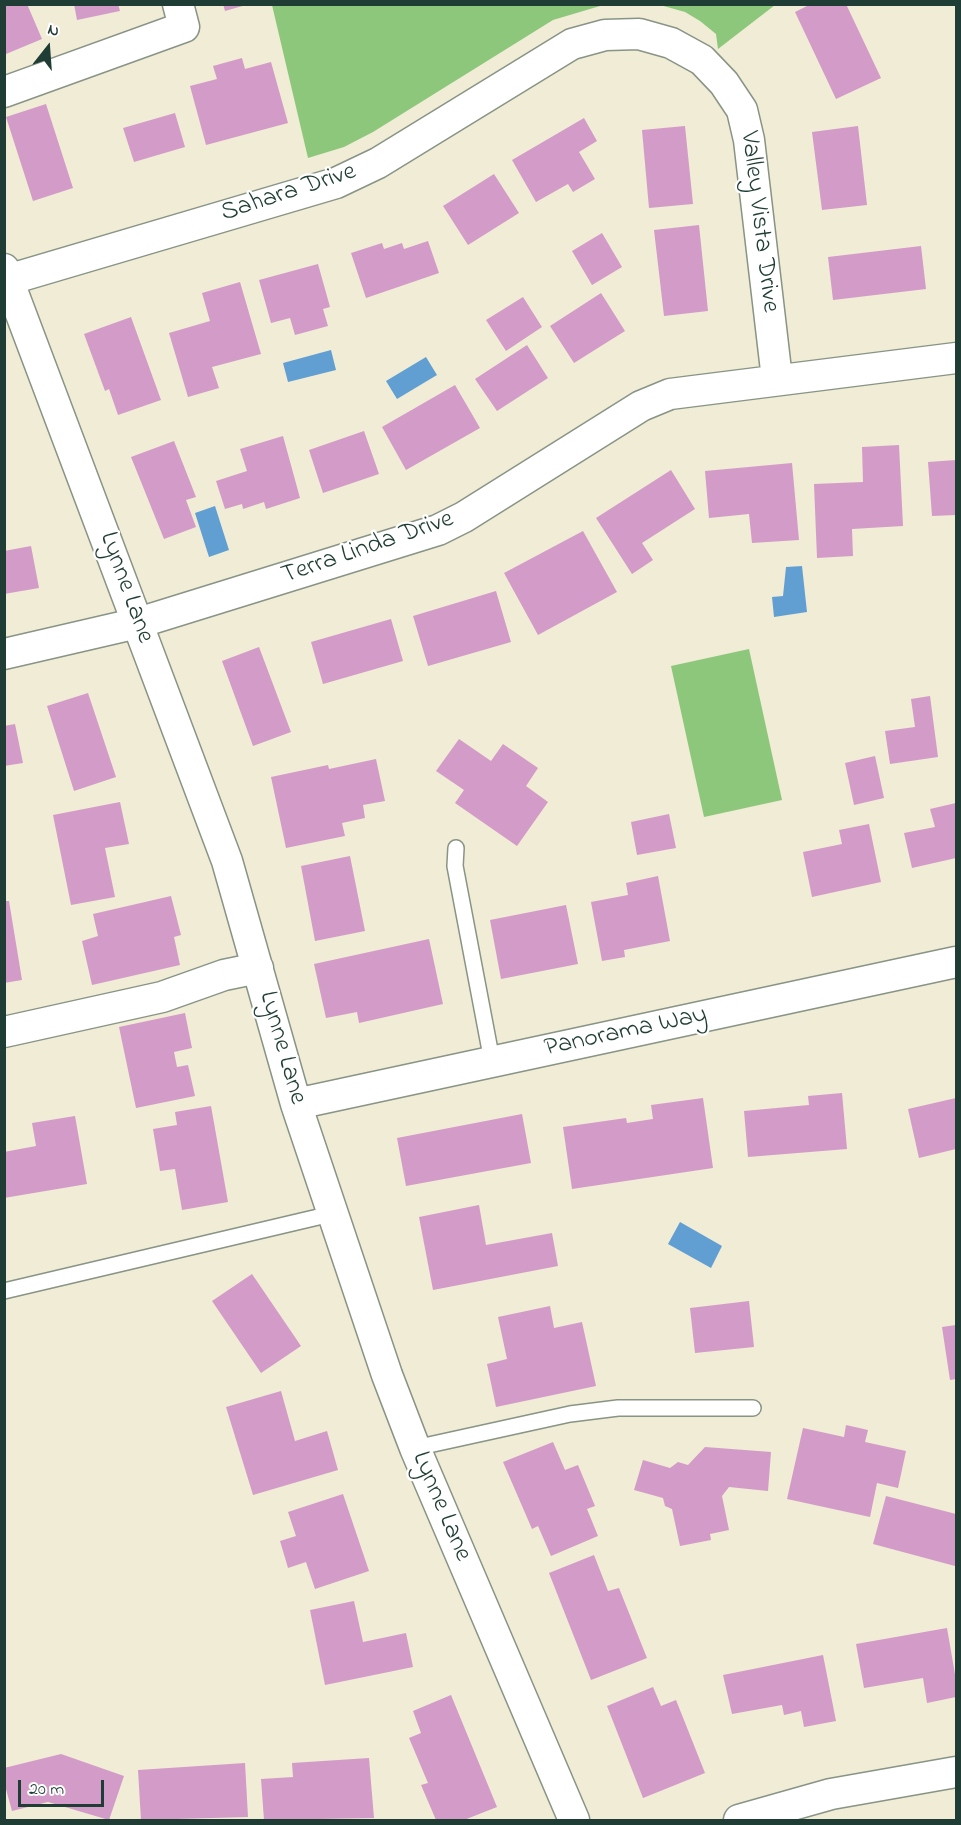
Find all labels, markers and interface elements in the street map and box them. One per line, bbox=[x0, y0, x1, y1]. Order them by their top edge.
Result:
north arrow bbox=[18, 18, 78, 78]
text: N bbox=[45, 18, 62, 44]
street label: Valley Vista Drive bbox=[731, 129, 785, 315]
street label: Sahara Drive bbox=[218, 158, 360, 230]
street label: Terra Linda Drive bbox=[278, 505, 458, 593]
street label: Lynne Lane bbox=[91, 528, 159, 648]
street label: Lynne Lane bbox=[250, 988, 312, 1108]
street label: Panorama Way bbox=[542, 1001, 710, 1065]
street label: Lynne Lane bbox=[403, 1448, 477, 1566]
scale bar bbox=[21, 1768, 106, 1806]
text: 20 m bbox=[29, 1777, 64, 1803]

